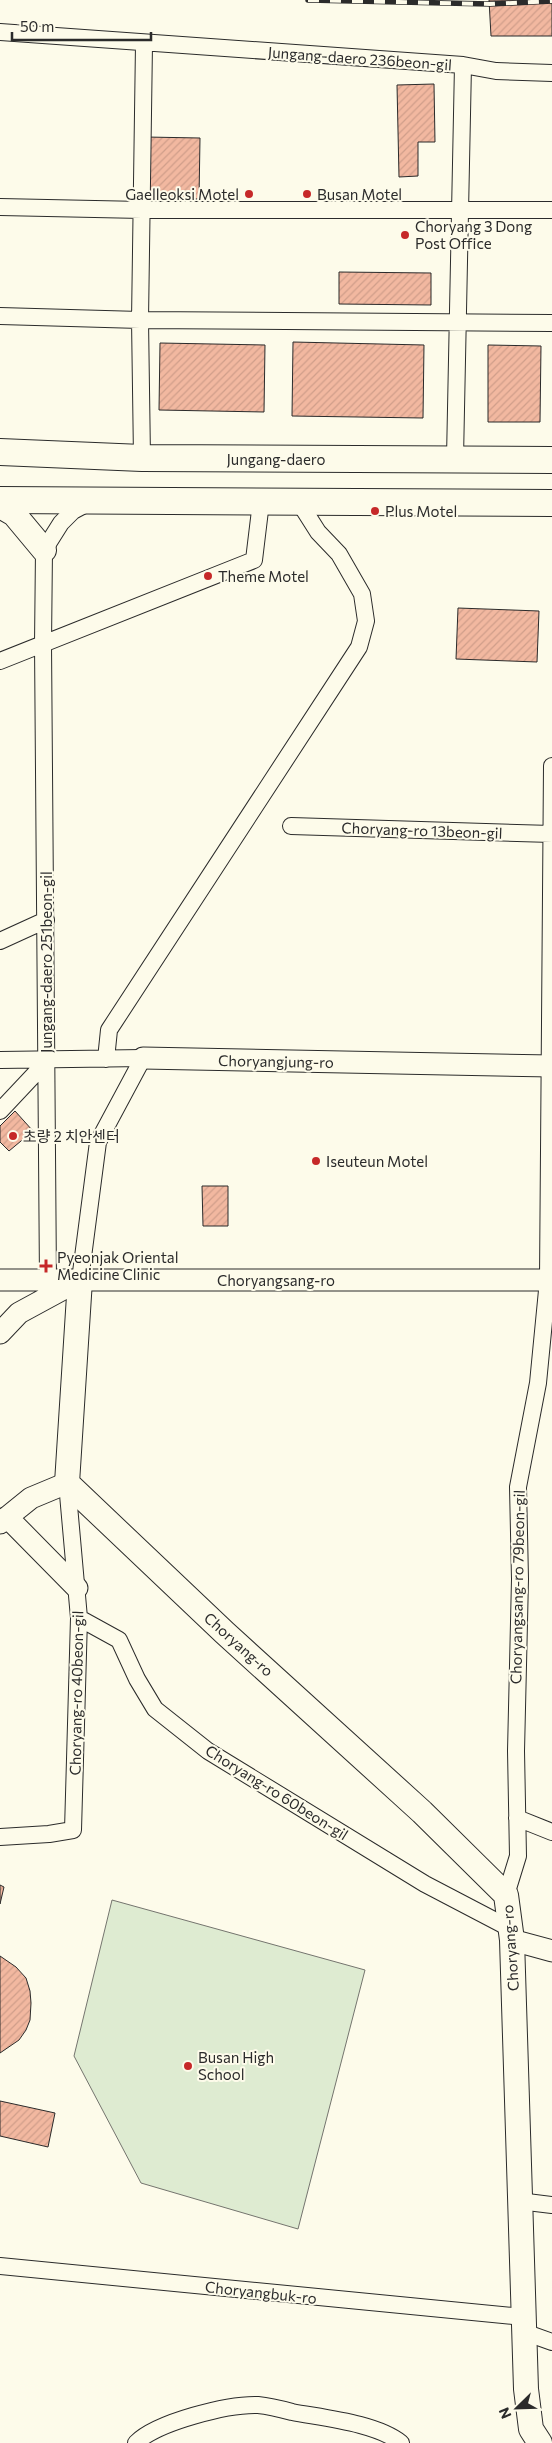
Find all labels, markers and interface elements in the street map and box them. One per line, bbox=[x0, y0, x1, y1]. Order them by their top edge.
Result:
scale bar bbox=[12, 10, 151, 42]
text: 50 m bbox=[20, 17, 54, 35]
street label: Jungang-daero 236beon-gil bbox=[267, 43, 453, 73]
place label: Gaelleoksi Motel bbox=[125, 185, 239, 203]
place label: Busan Motel bbox=[317, 185, 402, 203]
marker: Gaelleoksi Motel bbox=[243, 188, 255, 200]
marker: Busan Motel bbox=[301, 188, 313, 200]
place label: Choryang 3 Dong Post Office bbox=[415, 217, 532, 252]
marker: Choryang 3 Dong Post Office bbox=[399, 229, 411, 241]
street label: Jungang-daero bbox=[226, 450, 326, 468]
place label: Plus Motel bbox=[385, 502, 457, 520]
marker: Plus Motel bbox=[369, 505, 381, 517]
place label: Theme Motel bbox=[218, 567, 309, 585]
marker: Theme Motel bbox=[202, 570, 214, 582]
street label: Choryang-ro 13beon-gil bbox=[341, 818, 503, 842]
street label: Jungang-daero 251beon-gil bbox=[37, 871, 55, 1053]
street label: Choryangjung-ro bbox=[218, 1051, 334, 1071]
place label: 초량 2 치안센터 bbox=[23, 1127, 120, 1145]
marker: 초량 2 치안센터 bbox=[7, 1130, 19, 1142]
place label: Iseuteun Motel bbox=[326, 1152, 428, 1170]
marker: Iseuteun Motel bbox=[310, 1155, 322, 1167]
place label: Pyeonjak Oriental Medicine Clinic bbox=[57, 1248, 178, 1283]
marker: Pyeonjak Oriental Medicine Clinic bbox=[39, 1259, 53, 1273]
street label: Choryangsang-ro bbox=[217, 1271, 335, 1289]
street label: Choryangsang-ro 79beon-gil bbox=[506, 1490, 528, 1684]
street label: Choryang-ro bbox=[201, 1608, 277, 1680]
street label: Choryang-ro 40beon-gil bbox=[66, 1610, 86, 1776]
street label: Choryang-ro 60beon-gil bbox=[202, 1741, 352, 1843]
street label: Choryang-ro bbox=[498, 1904, 522, 1992]
place label: Busan High School bbox=[198, 2048, 274, 2083]
marker: Busan High School bbox=[182, 2060, 194, 2072]
street label: Choryangbuk-ro bbox=[204, 2277, 318, 2307]
north arrow bbox=[492, 2383, 542, 2433]
text: N bbox=[495, 2405, 514, 2421]

